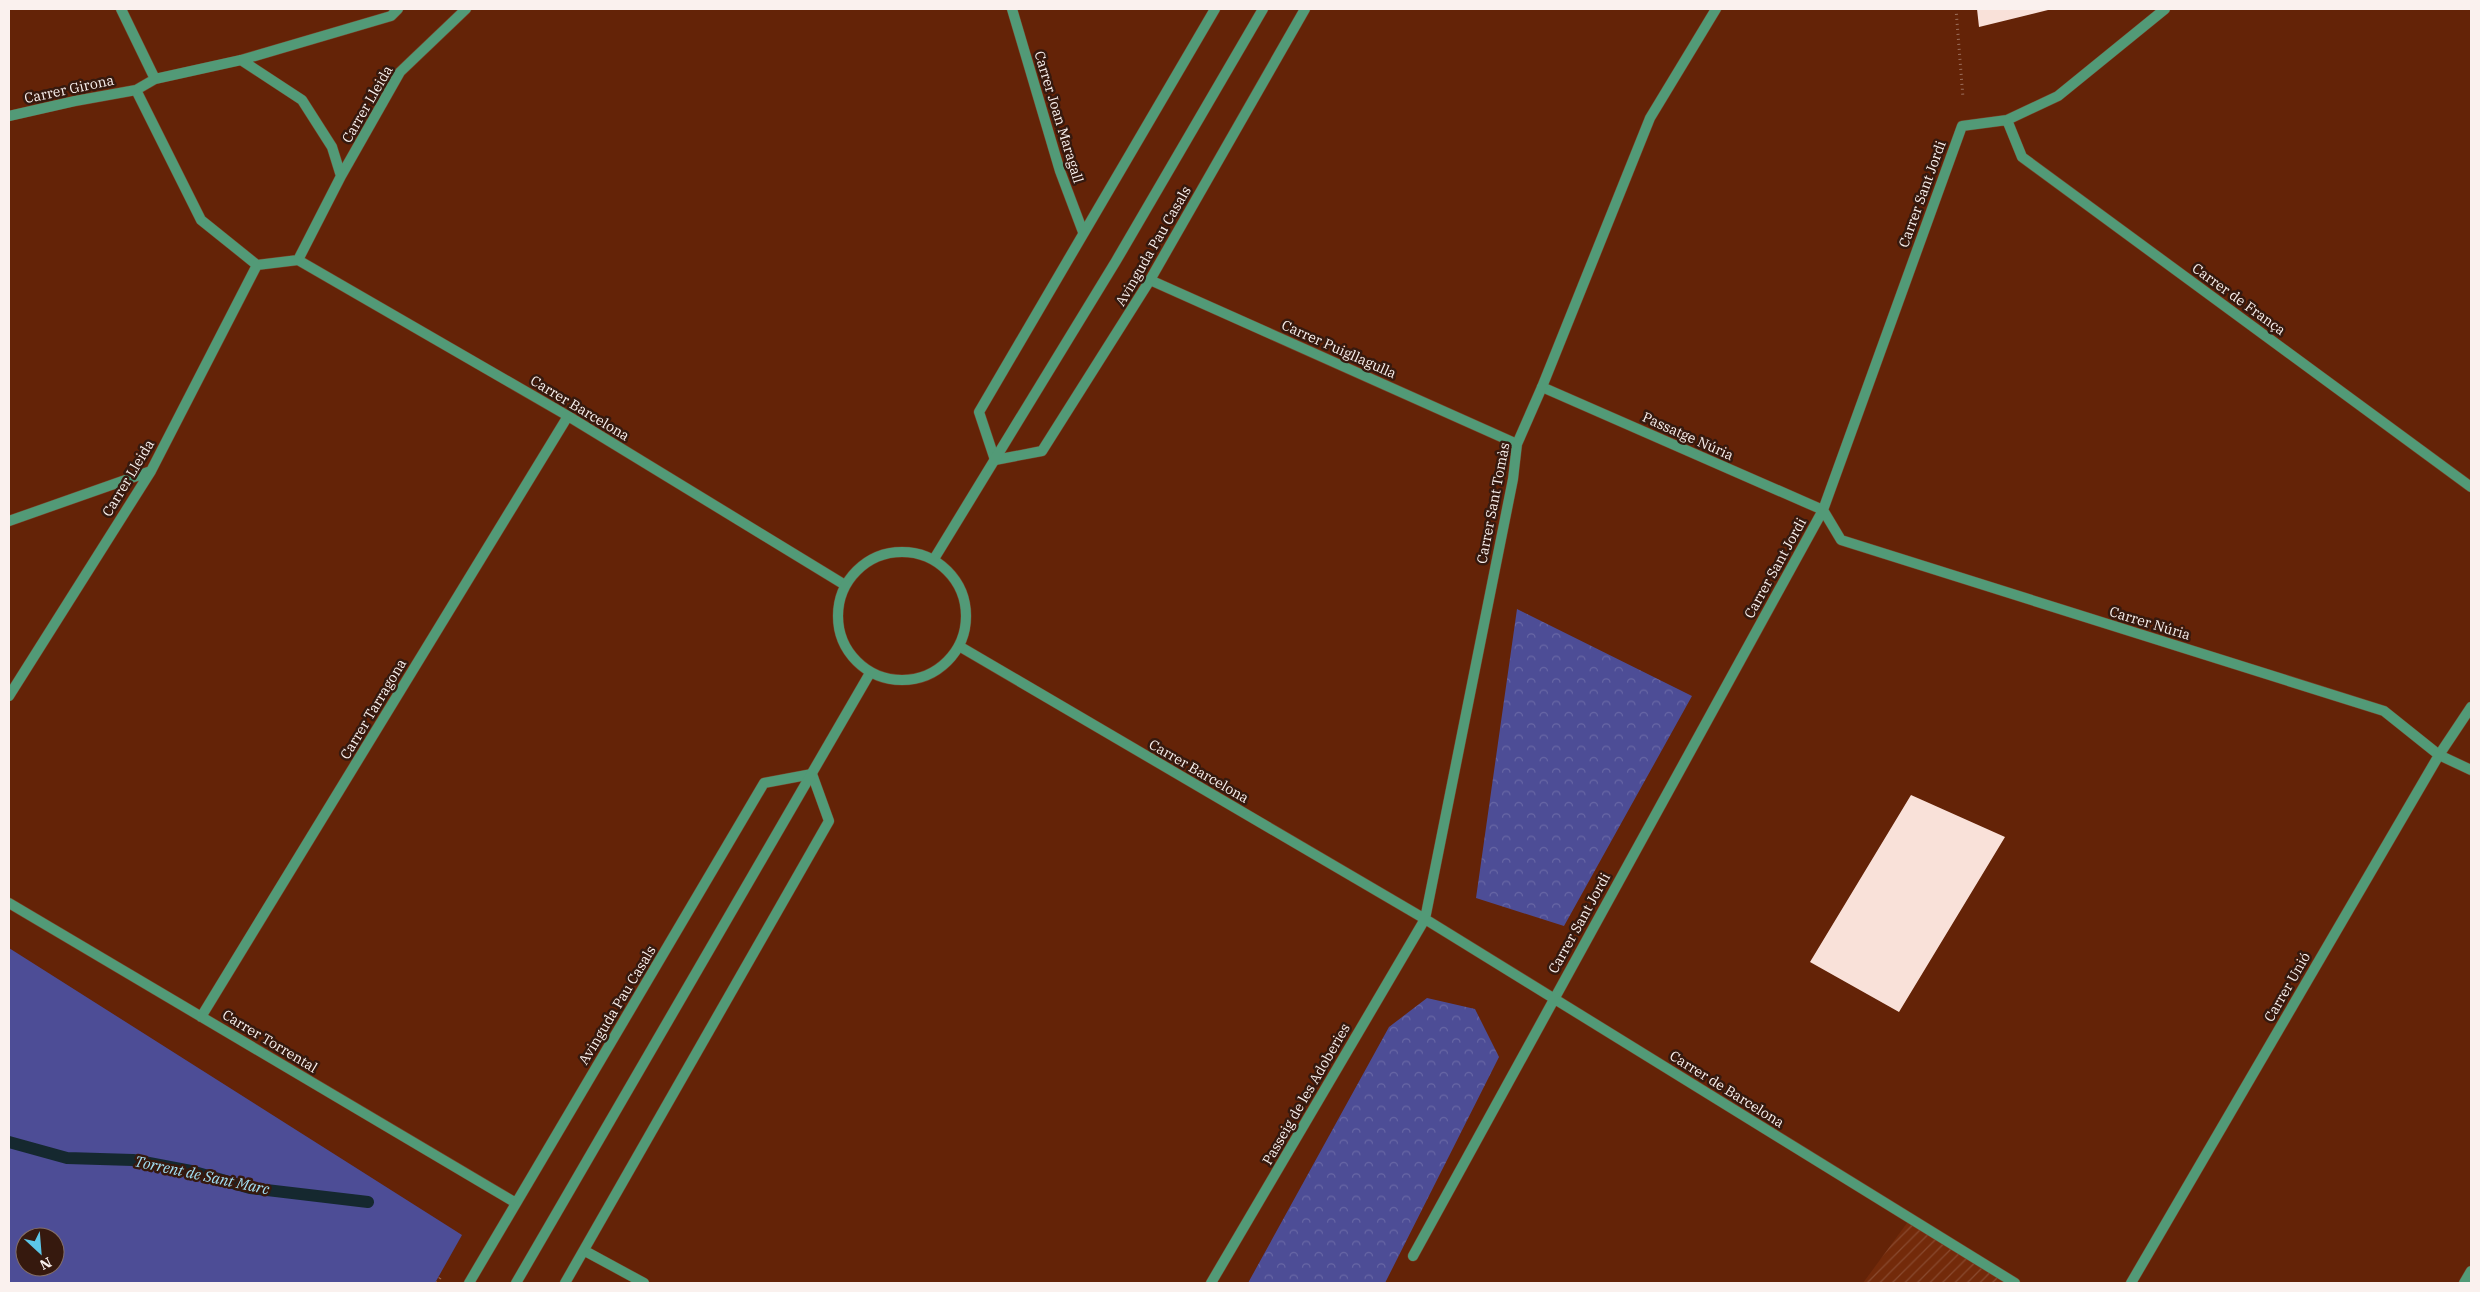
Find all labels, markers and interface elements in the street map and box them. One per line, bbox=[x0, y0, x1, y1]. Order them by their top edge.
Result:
street label: Carrer Joan Maragall bbox=[1030, 49, 1088, 185]
street label: Carrer Lleida bbox=[338, 62, 397, 146]
street label: Carrer Girona bbox=[23, 71, 116, 107]
street label: Carrer Sant Jordi bbox=[1894, 138, 1950, 250]
street label: Avinguda Pau Casals bbox=[1111, 183, 1195, 309]
street label: Carrer de França bbox=[2189, 259, 2290, 339]
street label: Carrer Puigllagulla bbox=[1279, 316, 1399, 383]
street label: Carrer Barcelona bbox=[527, 371, 633, 445]
street label: Passatge Núria bbox=[1639, 408, 1737, 464]
street label: Carrer Lleida bbox=[98, 436, 158, 520]
street label: Carrer Sant Tomàs bbox=[1472, 441, 1514, 565]
street label: Carrer Sant Jordi bbox=[1740, 515, 1810, 621]
street label: Carrer Núria bbox=[2107, 602, 2193, 644]
street label: Carrer Tarragona bbox=[336, 655, 410, 763]
street label: Carrer Barcelona bbox=[1146, 735, 1252, 807]
street label: Carrer Sant Jordi bbox=[1544, 870, 1614, 976]
street label: Avinguda Pau Casals bbox=[574, 942, 660, 1068]
street label: Carrer Unió bbox=[2260, 949, 2314, 1025]
street label: Carrer Torrental bbox=[219, 1005, 321, 1077]
street label: Passeig de les Adoberies bbox=[1258, 1020, 1354, 1168]
street label: Carrer de Barcelona bbox=[1666, 1046, 1788, 1132]
water label: Torrent de Sant Marc bbox=[133, 1151, 272, 1199]
north arrow bbox=[15, 1227, 65, 1277]
text: N bbox=[37, 1253, 55, 1274]

